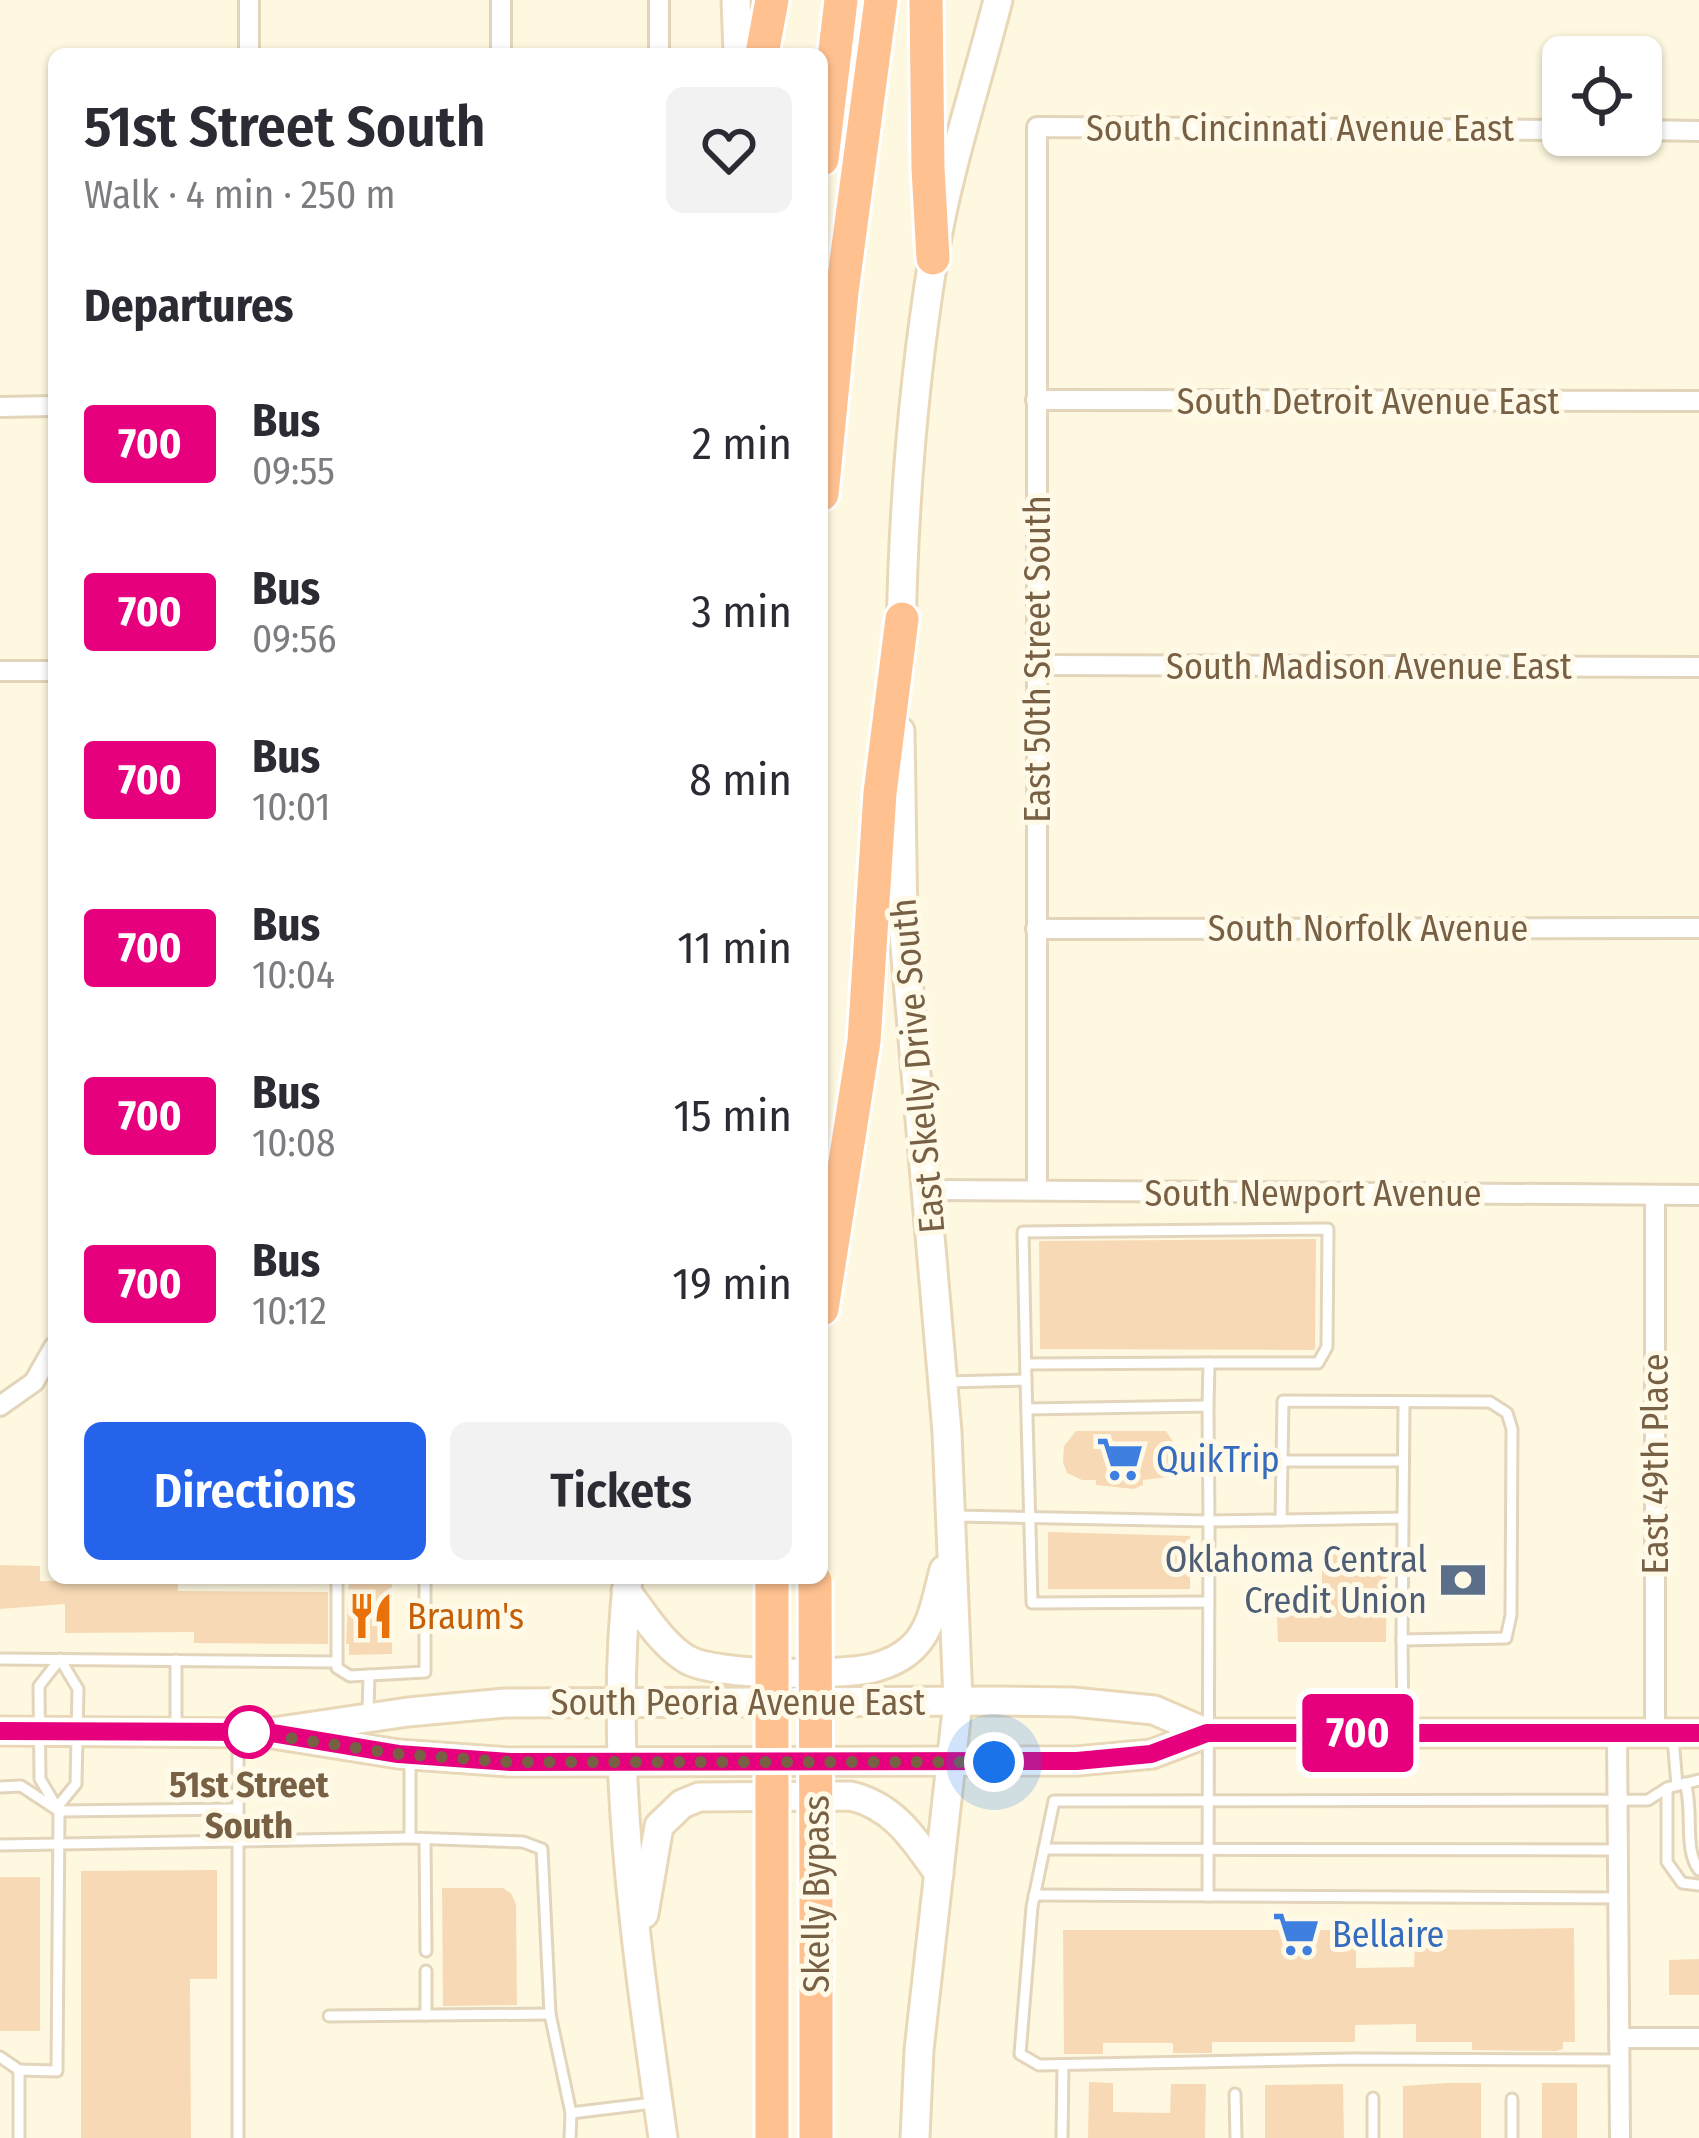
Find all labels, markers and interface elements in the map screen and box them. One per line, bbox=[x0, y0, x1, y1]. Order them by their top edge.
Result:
map controls bbox=[1542, 36, 1662, 156]
button: locate bbox=[1542, 36, 1662, 156]
button: heart bbox=[666, 87, 792, 213]
text: 51st Street South bbox=[84, 93, 486, 161]
street label: South Cincinnati Avenue East bbox=[1086, 107, 1514, 151]
text: Walk · 4 min · 250 m bbox=[84, 172, 395, 218]
text: Departures bbox=[84, 279, 293, 333]
street label: South Detroit Avenue East bbox=[1177, 380, 1560, 424]
text: Bus bbox=[252, 394, 320, 448]
text: 2 min bbox=[692, 417, 792, 471]
text: 700 bbox=[118, 419, 182, 469]
text: 09:55 bbox=[252, 448, 335, 494]
street label: East 50th Street South bbox=[1016, 495, 1060, 823]
text: Bus bbox=[252, 562, 320, 616]
text: 3 min bbox=[691, 585, 792, 639]
text: 700 bbox=[118, 587, 182, 637]
text: 09:56 bbox=[252, 616, 337, 662]
street label: South Madison Avenue East bbox=[1166, 645, 1572, 689]
text: Bus bbox=[252, 730, 320, 784]
text: 8 min bbox=[689, 753, 792, 807]
text: 700 bbox=[118, 755, 182, 805]
text: 10:01 bbox=[252, 784, 330, 830]
street label: East Skelly Drive South bbox=[881, 897, 955, 1235]
text: Bus bbox=[252, 898, 320, 952]
street label: South Norfolk Avenue bbox=[1208, 907, 1528, 951]
text: 11 min bbox=[677, 921, 792, 975]
text: 700 bbox=[118, 923, 182, 973]
text: 10:04 bbox=[252, 952, 335, 998]
text: Bus bbox=[252, 1066, 320, 1120]
text: 15 min bbox=[674, 1089, 792, 1143]
text: 700 bbox=[118, 1091, 182, 1141]
text: 10:08 bbox=[252, 1120, 336, 1166]
street label: South Newport Avenue bbox=[1144, 1172, 1482, 1216]
text: Bus bbox=[252, 1234, 320, 1288]
text: 19 min bbox=[672, 1257, 792, 1311]
text: 700 bbox=[118, 1259, 182, 1309]
text: 10:12 bbox=[252, 1288, 327, 1334]
street label: East 49th Place bbox=[1634, 1354, 1678, 1574]
button: Directions bbox=[84, 1422, 426, 1560]
button: Tickets bbox=[450, 1422, 792, 1560]
supermarket icon: QuikTrip bbox=[1095, 1434, 1145, 1484]
place label: QuikTrip bbox=[1156, 1438, 1280, 1482]
place label: Oklahoma Central Credit Union bbox=[1165, 1538, 1427, 1623]
bank icon: Oklahoma Central Credit Union bbox=[1438, 1555, 1488, 1605]
restaurant icon: Braum's bbox=[346, 1591, 396, 1641]
place label: Braum's bbox=[407, 1595, 524, 1639]
street label: South Peoria Avenue East bbox=[551, 1681, 926, 1725]
line badge: 700 bbox=[1289, 1694, 1427, 1772]
marker: 51st Street South bbox=[224, 1707, 274, 1757]
text: 700 bbox=[1326, 1708, 1390, 1758]
your location bbox=[964, 1732, 1024, 1792]
place label: 51st Street South bbox=[169, 1763, 330, 1848]
street label: Skelly Bypass bbox=[795, 1795, 839, 1993]
supermarket icon: Bellaire bbox=[1271, 1909, 1321, 1959]
place label: Bellaire bbox=[1332, 1913, 1444, 1957]

